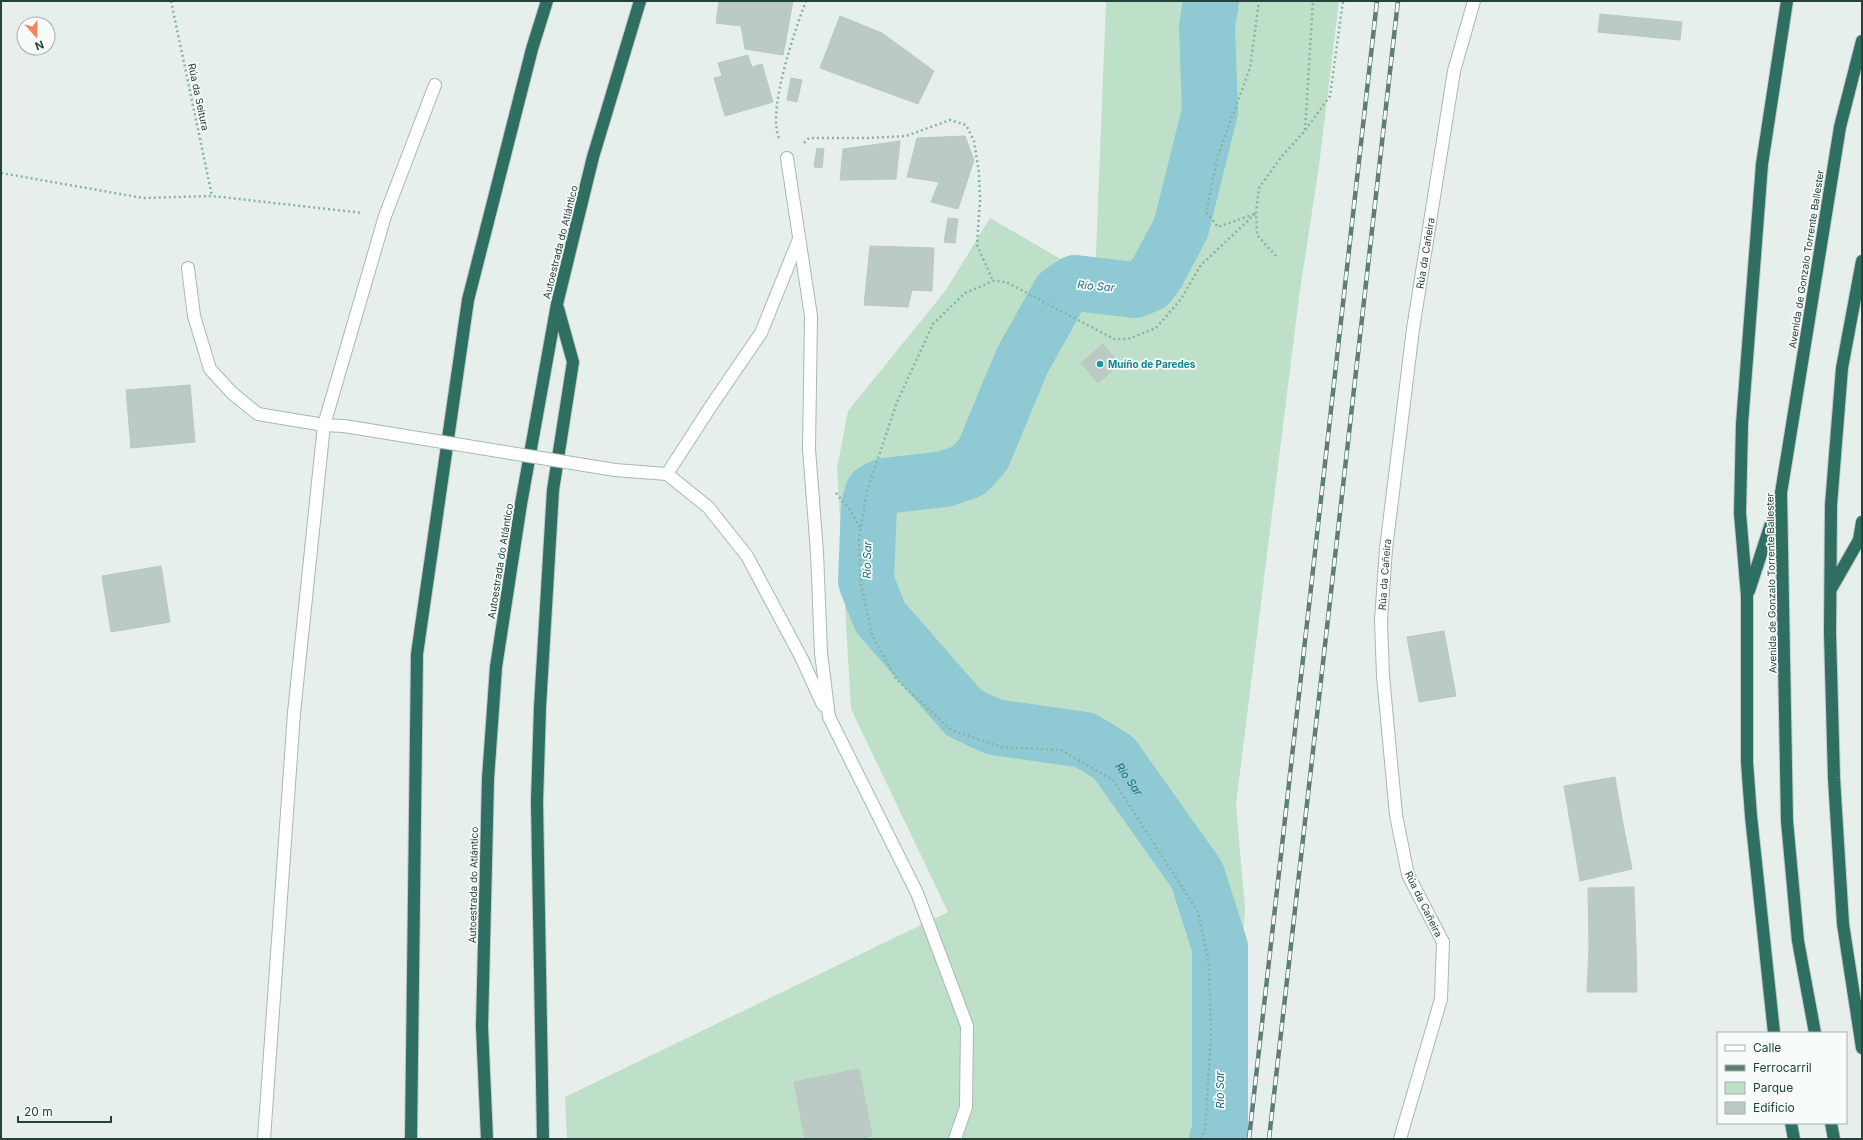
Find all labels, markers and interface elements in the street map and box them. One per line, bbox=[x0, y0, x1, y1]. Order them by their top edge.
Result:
north arrow bbox=[16, 16, 56, 56]
text: N bbox=[33, 37, 46, 53]
street label: Rúa da Seitura bbox=[186, 62, 212, 132]
street label: Avenida de Gonzalo Torrente Ballester bbox=[1786, 169, 1826, 349]
street label: Autoestrada do Atlántico bbox=[540, 184, 580, 300]
street label: Rúa da Cañeira bbox=[1413, 217, 1437, 290]
water label: Río Sar bbox=[1077, 277, 1116, 295]
place label: Muíño de Paredes bbox=[1108, 358, 1196, 370]
marker: Muíño de Paredes bbox=[1095, 359, 1105, 369]
street label: Avenida de Gonzalo Torrente Ballester bbox=[1763, 492, 1779, 673]
street label: Autoestrada do Atlántico bbox=[485, 502, 515, 620]
street label: Rúa da Cañeira bbox=[1376, 538, 1393, 611]
water label: Río Sar bbox=[860, 540, 874, 579]
water label: Río Sar bbox=[1112, 760, 1146, 799]
street label: Autoestrada do Atlántico bbox=[466, 827, 480, 943]
street label: Rúa da Cañeira bbox=[1403, 869, 1445, 939]
legend bbox=[1717, 1032, 1847, 1124]
text: Calle bbox=[1753, 1040, 1781, 1055]
text: Ferrocarril bbox=[1753, 1060, 1812, 1075]
water label: Río Sar bbox=[1213, 1070, 1227, 1109]
text: Parque bbox=[1753, 1080, 1793, 1095]
scale bar bbox=[18, 1098, 111, 1124]
text: Edificio bbox=[1753, 1100, 1795, 1115]
text: 20 m bbox=[24, 1104, 53, 1119]

